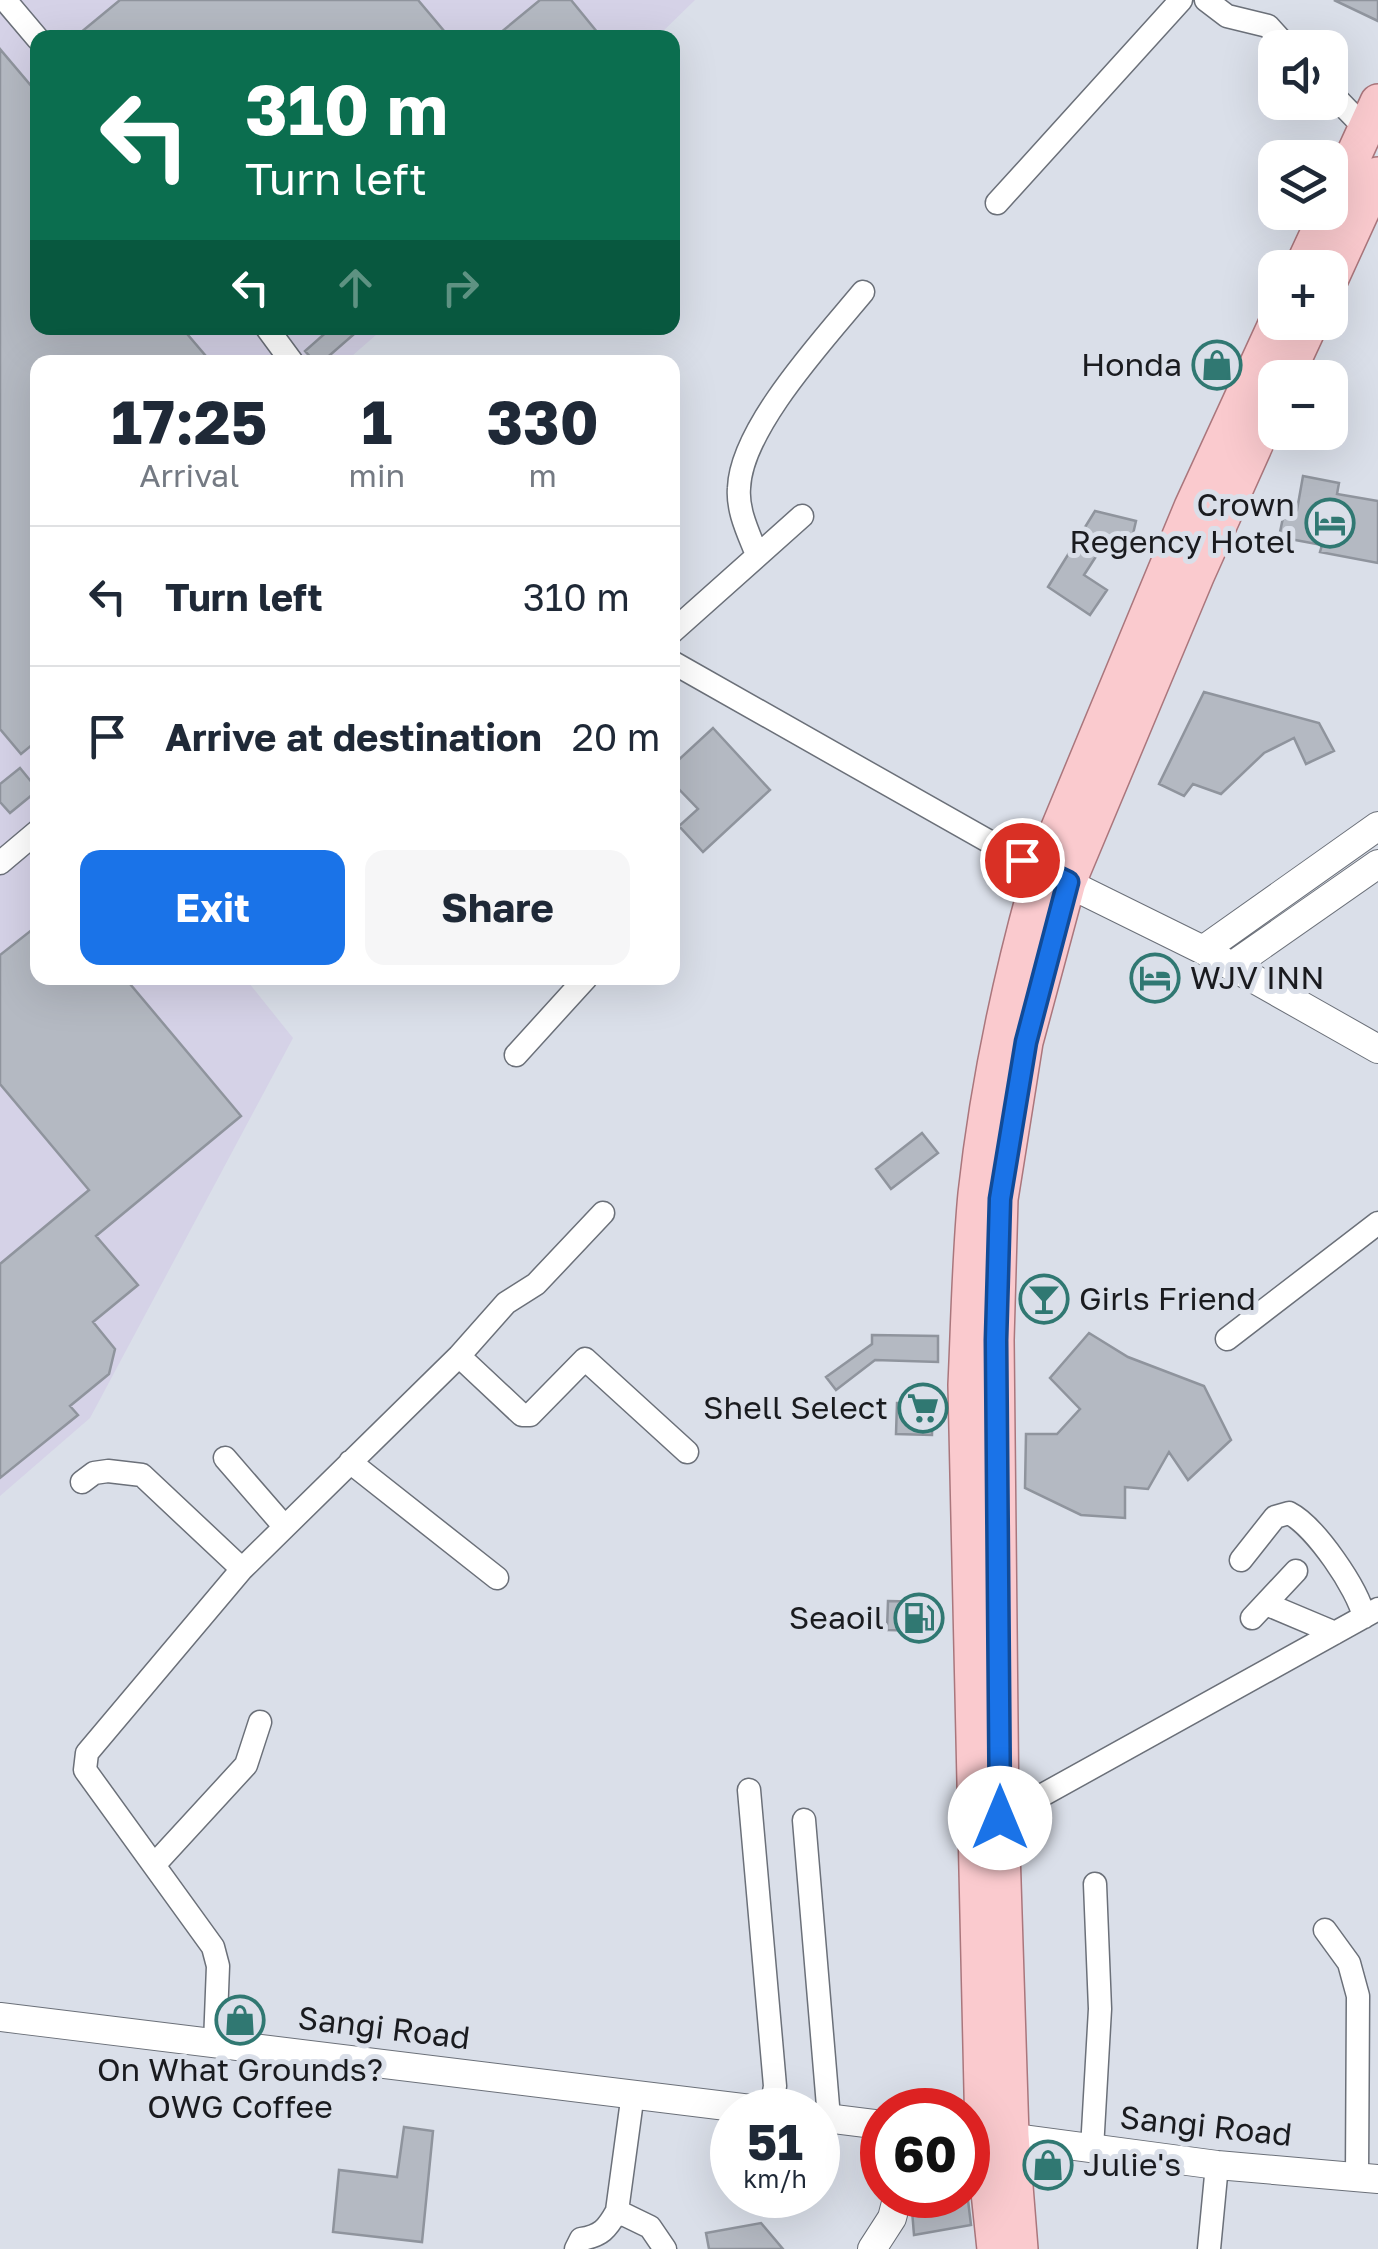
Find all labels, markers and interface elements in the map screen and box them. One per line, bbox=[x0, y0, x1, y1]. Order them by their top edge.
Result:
map controls bbox=[1258, 30, 1348, 450]
button: sound bbox=[1258, 30, 1348, 120]
text: 310 m bbox=[245, 66, 448, 150]
icon: left bbox=[80, 70, 210, 200]
button: layers bbox=[1258, 140, 1348, 230]
text: Turn left bbox=[245, 151, 427, 205]
button: + bbox=[1258, 250, 1348, 340]
icon: left bbox=[223, 260, 278, 315]
icon: ahead bbox=[328, 260, 383, 315]
icon: right bbox=[433, 260, 488, 315]
shop icon: Honda bbox=[1191, 339, 1243, 391]
place label: Honda bbox=[1081, 345, 1182, 383]
button: − bbox=[1258, 360, 1348, 450]
text: 17:25 bbox=[111, 385, 267, 457]
text: 1 bbox=[361, 385, 392, 457]
text: 330 bbox=[486, 385, 599, 457]
text: Arrival bbox=[139, 456, 239, 494]
text: min bbox=[349, 456, 405, 494]
text: m bbox=[528, 456, 557, 494]
place label: Crown Regency Hotel bbox=[1069, 485, 1295, 560]
hotel icon: Crown Regency Hotel bbox=[1304, 497, 1356, 549]
icon: left bbox=[80, 569, 135, 624]
text: Turn left bbox=[165, 574, 323, 619]
text: 310 m bbox=[523, 574, 630, 619]
icon: arrive bbox=[80, 709, 135, 764]
text: Arrive at destination bbox=[165, 714, 542, 759]
text: 20 m bbox=[572, 714, 660, 759]
pin bbox=[980, 818, 1065, 903]
icon: arrive bbox=[995, 833, 1050, 888]
button: Exit bbox=[80, 850, 345, 965]
button: Share bbox=[365, 850, 630, 965]
hotel icon: WJV INN bbox=[1129, 952, 1181, 1004]
place label: WJV INN bbox=[1190, 958, 1325, 996]
bar icon: Girls Friend bbox=[1018, 1273, 1070, 1325]
place label: Girls Friend bbox=[1079, 1279, 1256, 1317]
supermarket icon: Shell Select bbox=[897, 1382, 949, 1434]
place label: Shell Select bbox=[703, 1388, 888, 1426]
fuel station icon: Seaoil bbox=[893, 1592, 945, 1644]
place label: Seaoil bbox=[789, 1598, 884, 1636]
position arrow bbox=[948, 1766, 1052, 1870]
shop icon: On What Grounds? OWG Coffee bbox=[214, 1994, 266, 2046]
street label: Sangi Road bbox=[296, 1998, 472, 2056]
place label: On What Grounds? OWG Coffee bbox=[97, 2050, 383, 2125]
speed limit sign: 60 bbox=[860, 2088, 990, 2218]
street label: Sangi Road bbox=[1118, 2097, 1294, 2153]
text: 51 bbox=[747, 2111, 803, 2171]
shop icon: Julie's bbox=[1022, 2139, 1074, 2191]
place label: Julie's bbox=[1083, 2145, 1181, 2183]
text: km/h bbox=[743, 2163, 807, 2194]

